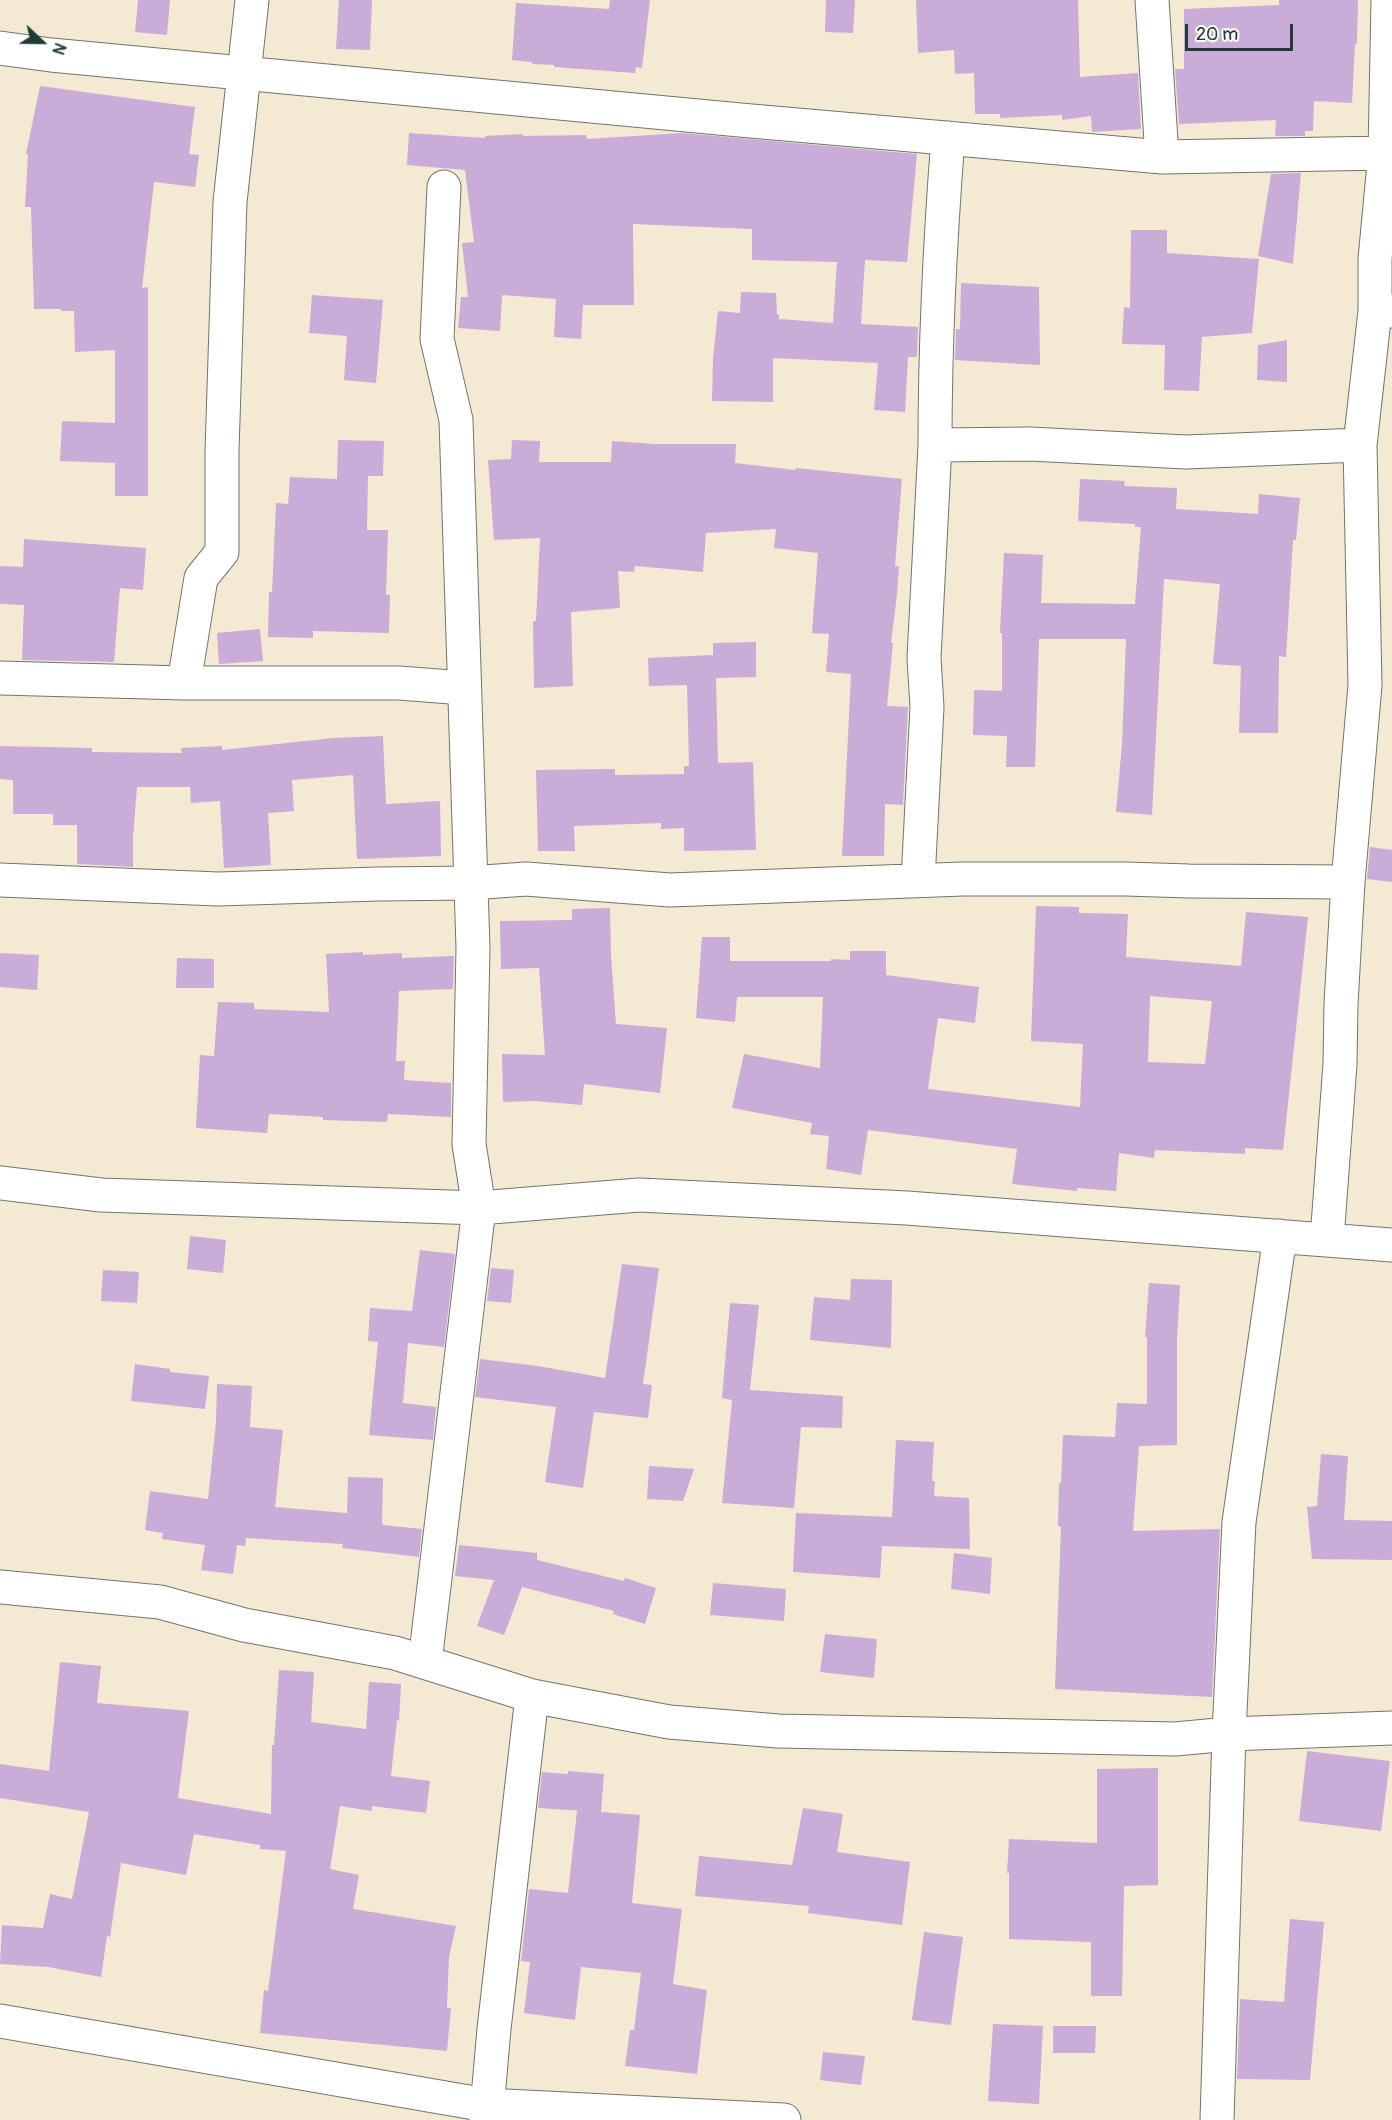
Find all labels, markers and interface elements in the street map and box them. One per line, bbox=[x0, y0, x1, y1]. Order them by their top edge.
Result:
north arrow bbox=[12, 12, 72, 72]
scale bar bbox=[1188, 12, 1296, 50]
text: 20 m bbox=[1196, 23, 1238, 46]
text: N bbox=[47, 40, 70, 58]

